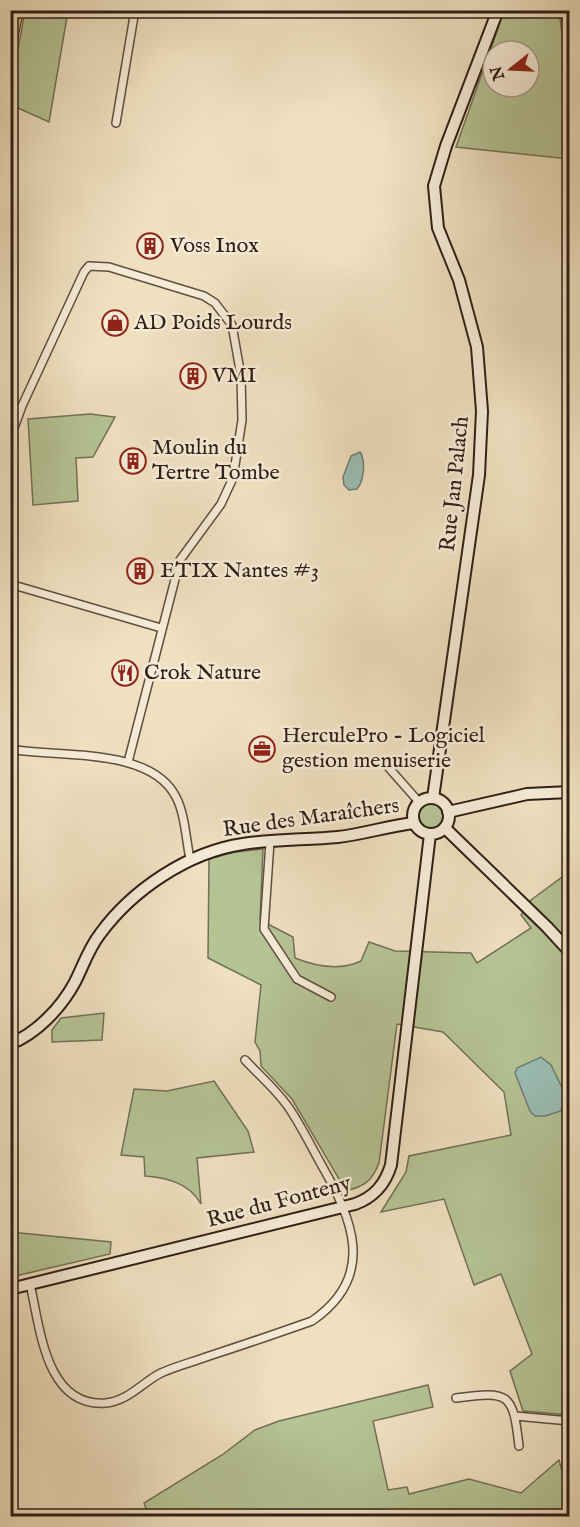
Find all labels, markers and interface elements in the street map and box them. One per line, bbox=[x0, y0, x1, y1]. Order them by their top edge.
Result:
north arrow bbox=[481, 39, 541, 99]
text: N bbox=[487, 63, 511, 84]
building icon: Voss Inox bbox=[135, 231, 165, 261]
place label: Voss Inox bbox=[169, 232, 259, 260]
shop icon: AD Poids Lourds bbox=[100, 308, 130, 338]
place label: AD Poids Lourds bbox=[133, 309, 292, 337]
building icon: VMI bbox=[178, 361, 208, 391]
place label: VMI bbox=[211, 362, 257, 390]
street label: Rue Jan Palach bbox=[434, 415, 476, 553]
place label: Moulin du Tertre Tombe bbox=[152, 434, 280, 487]
building icon: Moulin du Tertre Tombe bbox=[118, 446, 148, 476]
building icon: ETIX Nantes #3 bbox=[125, 556, 155, 586]
place label: ETIX Nantes #3 bbox=[160, 557, 319, 585]
restaurant icon: Crok Nature bbox=[110, 658, 140, 688]
place label: Crok Nature bbox=[144, 659, 261, 687]
place label: HerculePro - Logiciel gestion menuiserie bbox=[282, 722, 485, 775]
office icon: HerculePro - Logiciel gestion menuiserie bbox=[247, 734, 277, 764]
street label: Rue des Maraîchers bbox=[221, 792, 401, 844]
street label: Rue du Fonteny bbox=[204, 1169, 354, 1235]

